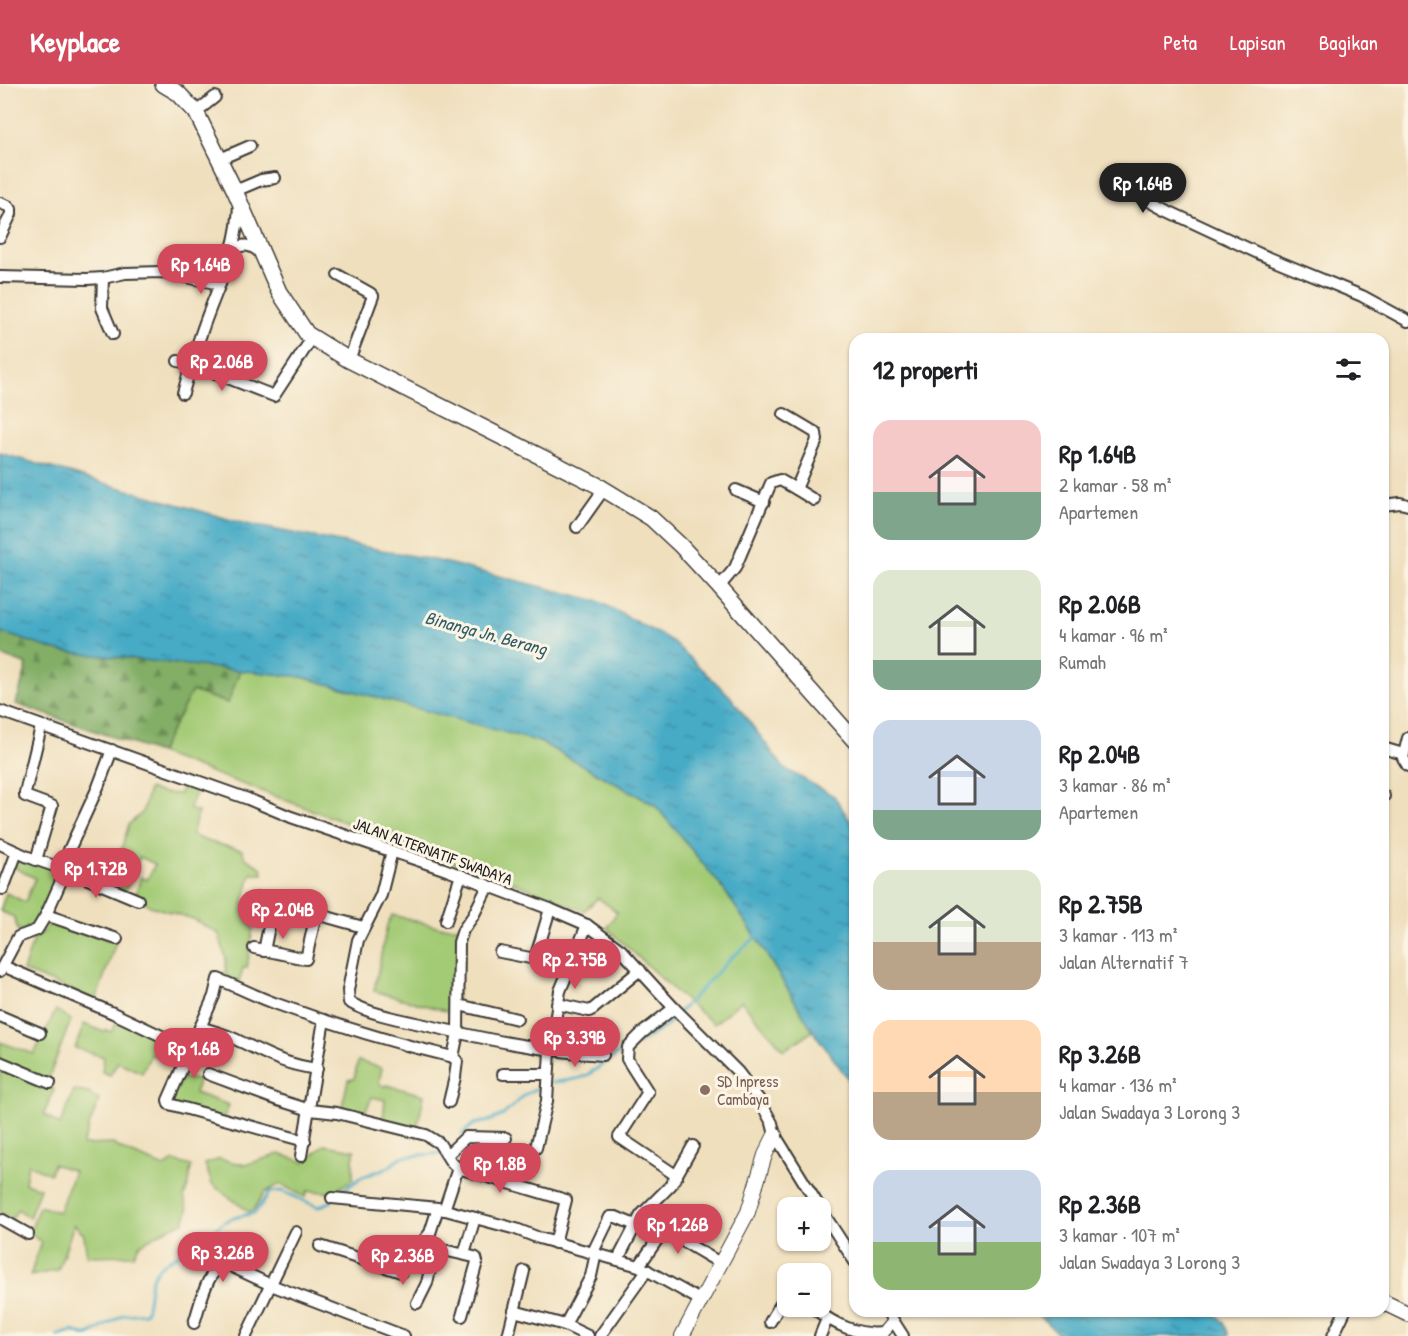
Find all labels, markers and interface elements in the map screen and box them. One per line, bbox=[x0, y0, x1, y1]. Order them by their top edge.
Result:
text: Keyplace bbox=[30, 23, 120, 61]
text: Peta bbox=[1163, 28, 1197, 57]
text: Lapisan bbox=[1230, 28, 1286, 57]
text: Bagikan bbox=[1319, 28, 1378, 57]
pin: Rp 1.64B bbox=[1081, 163, 1205, 214]
text: Rp 1.64B bbox=[1113, 169, 1173, 196]
pin: Rp 1.64B bbox=[139, 244, 263, 295]
text: Rp 1.64B bbox=[171, 250, 231, 277]
pin: Rp 2.06B bbox=[160, 341, 284, 392]
text: Rp 2.06B bbox=[191, 347, 253, 374]
text: 12 properti bbox=[873, 352, 978, 387]
icon: filters bbox=[1332, 353, 1365, 386]
text: Rp 1.64B bbox=[1059, 436, 1136, 471]
icon: home bbox=[921, 444, 993, 516]
text: 2 kamar · 58 m² bbox=[1059, 471, 1171, 498]
text: Apartemen bbox=[1059, 498, 1138, 525]
text: Rp 2.06B bbox=[1059, 586, 1141, 621]
icon: home bbox=[921, 594, 993, 666]
water label: Binanga Jn. Berang bbox=[422, 605, 551, 661]
text: 4 kamar · 96 m² bbox=[1059, 621, 1168, 648]
text: Rumah bbox=[1059, 648, 1106, 675]
text: Rp 2.04B bbox=[1059, 736, 1140, 771]
icon: home bbox=[921, 744, 993, 816]
text: 3 kamar · 86 m² bbox=[1059, 771, 1170, 798]
text: Apartemen bbox=[1059, 798, 1138, 825]
street label: JALAN ALTERNATIF SWADAYA bbox=[350, 812, 516, 890]
pin: Rp 1.72B bbox=[34, 848, 158, 899]
text: Rp 1.72B bbox=[64, 854, 128, 881]
text: Rp 2.75B bbox=[1059, 886, 1143, 921]
pin: Rp 2.04B bbox=[221, 889, 345, 940]
icon: home bbox=[921, 894, 993, 966]
text: Rp 2.04B bbox=[252, 895, 314, 922]
text: 3 kamar · 113 m² bbox=[1059, 921, 1177, 948]
pin: Rp 2.75B bbox=[513, 939, 637, 990]
text: Rp 2.75B bbox=[543, 945, 607, 972]
text: Jalan Alternatif 7 bbox=[1059, 948, 1189, 975]
pin: Rp 3.39B bbox=[513, 1017, 637, 1068]
text: Rp 3.39B bbox=[544, 1023, 606, 1050]
pin: Rp 1.6B bbox=[139, 1028, 249, 1079]
text: Rp 1.6B bbox=[168, 1034, 220, 1061]
text: Rp 3.26B bbox=[1059, 1036, 1141, 1071]
icon: home bbox=[921, 1044, 993, 1116]
place label: SD Inpress Cambaya bbox=[717, 1070, 778, 1110]
text: 4 kamar · 136 m² bbox=[1059, 1071, 1177, 1098]
marker: SD Inpress Cambaya bbox=[698, 1083, 712, 1097]
text: Jalan Swadaya 3 Lorong 3 bbox=[1059, 1098, 1240, 1125]
pin: Rp 1.8B bbox=[445, 1143, 555, 1194]
text: Rp 1.8B bbox=[474, 1149, 526, 1176]
text: Rp 2.36B bbox=[1059, 1186, 1141, 1221]
icon: home bbox=[921, 1194, 993, 1266]
map controls bbox=[777, 1197, 831, 1317]
button: + bbox=[777, 1197, 831, 1251]
pin: Rp 1.26B bbox=[616, 1204, 740, 1255]
text: Rp 1.26B bbox=[647, 1210, 709, 1237]
text: 3 kamar · 107 m² bbox=[1059, 1221, 1180, 1248]
pin: Rp 3.26B bbox=[161, 1232, 285, 1283]
pin: Rp 2.36B bbox=[341, 1235, 465, 1286]
text: Rp 3.26B bbox=[192, 1238, 254, 1265]
text: Rp 2.36B bbox=[372, 1241, 434, 1268]
text: Jalan Swadaya 3 Lorong 3 bbox=[1059, 1248, 1240, 1275]
button: − bbox=[777, 1263, 831, 1317]

